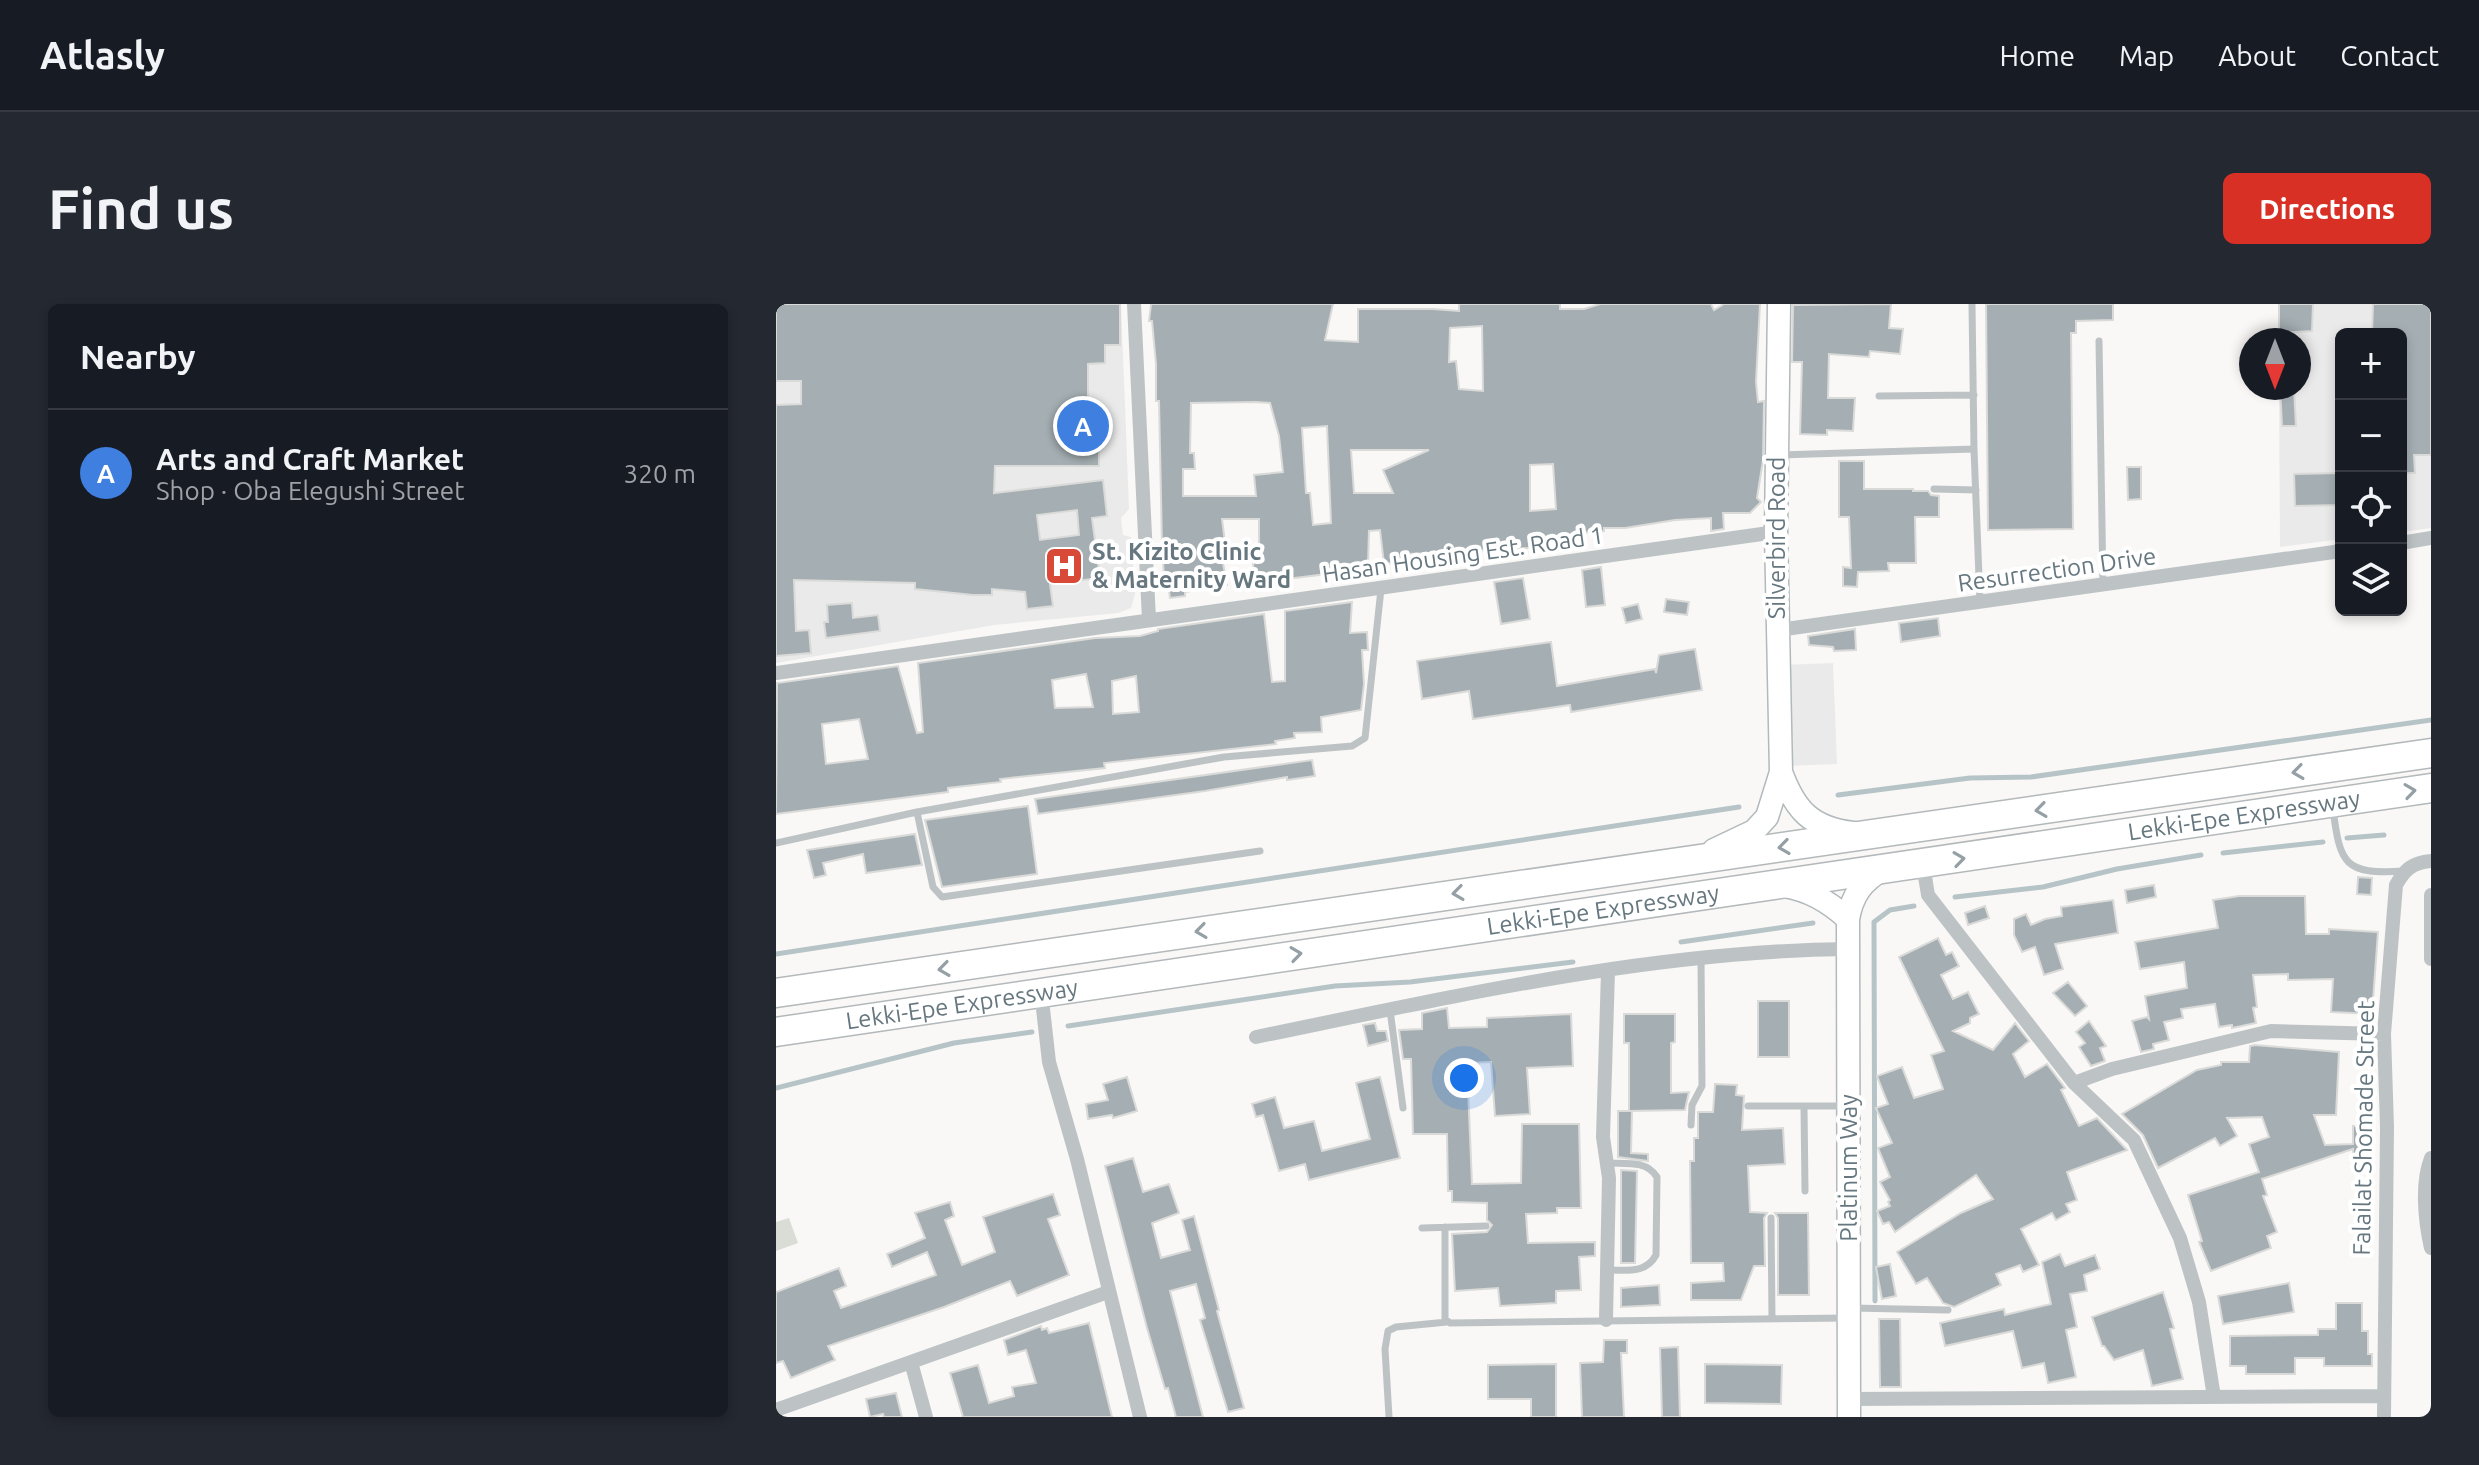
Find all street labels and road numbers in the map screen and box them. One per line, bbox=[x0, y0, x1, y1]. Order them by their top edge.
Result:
street label: Silverbird Road bbox=[1763, 457, 1790, 619]
street label: Hasan Housing Est. Road 1 bbox=[1320, 521, 1605, 588]
street label: Resurrection Drive bbox=[1956, 542, 2158, 597]
street label: Lekki-Epe Expressway bbox=[2126, 785, 2362, 846]
street label: Lekki-Epe Expressway bbox=[1485, 879, 1721, 940]
street label: Lekki-Epe Expressway bbox=[844, 974, 1080, 1035]
street label: Falailat Shomade Street bbox=[2348, 1000, 2379, 1256]
street label: Platinum Way bbox=[1835, 1094, 1862, 1242]

